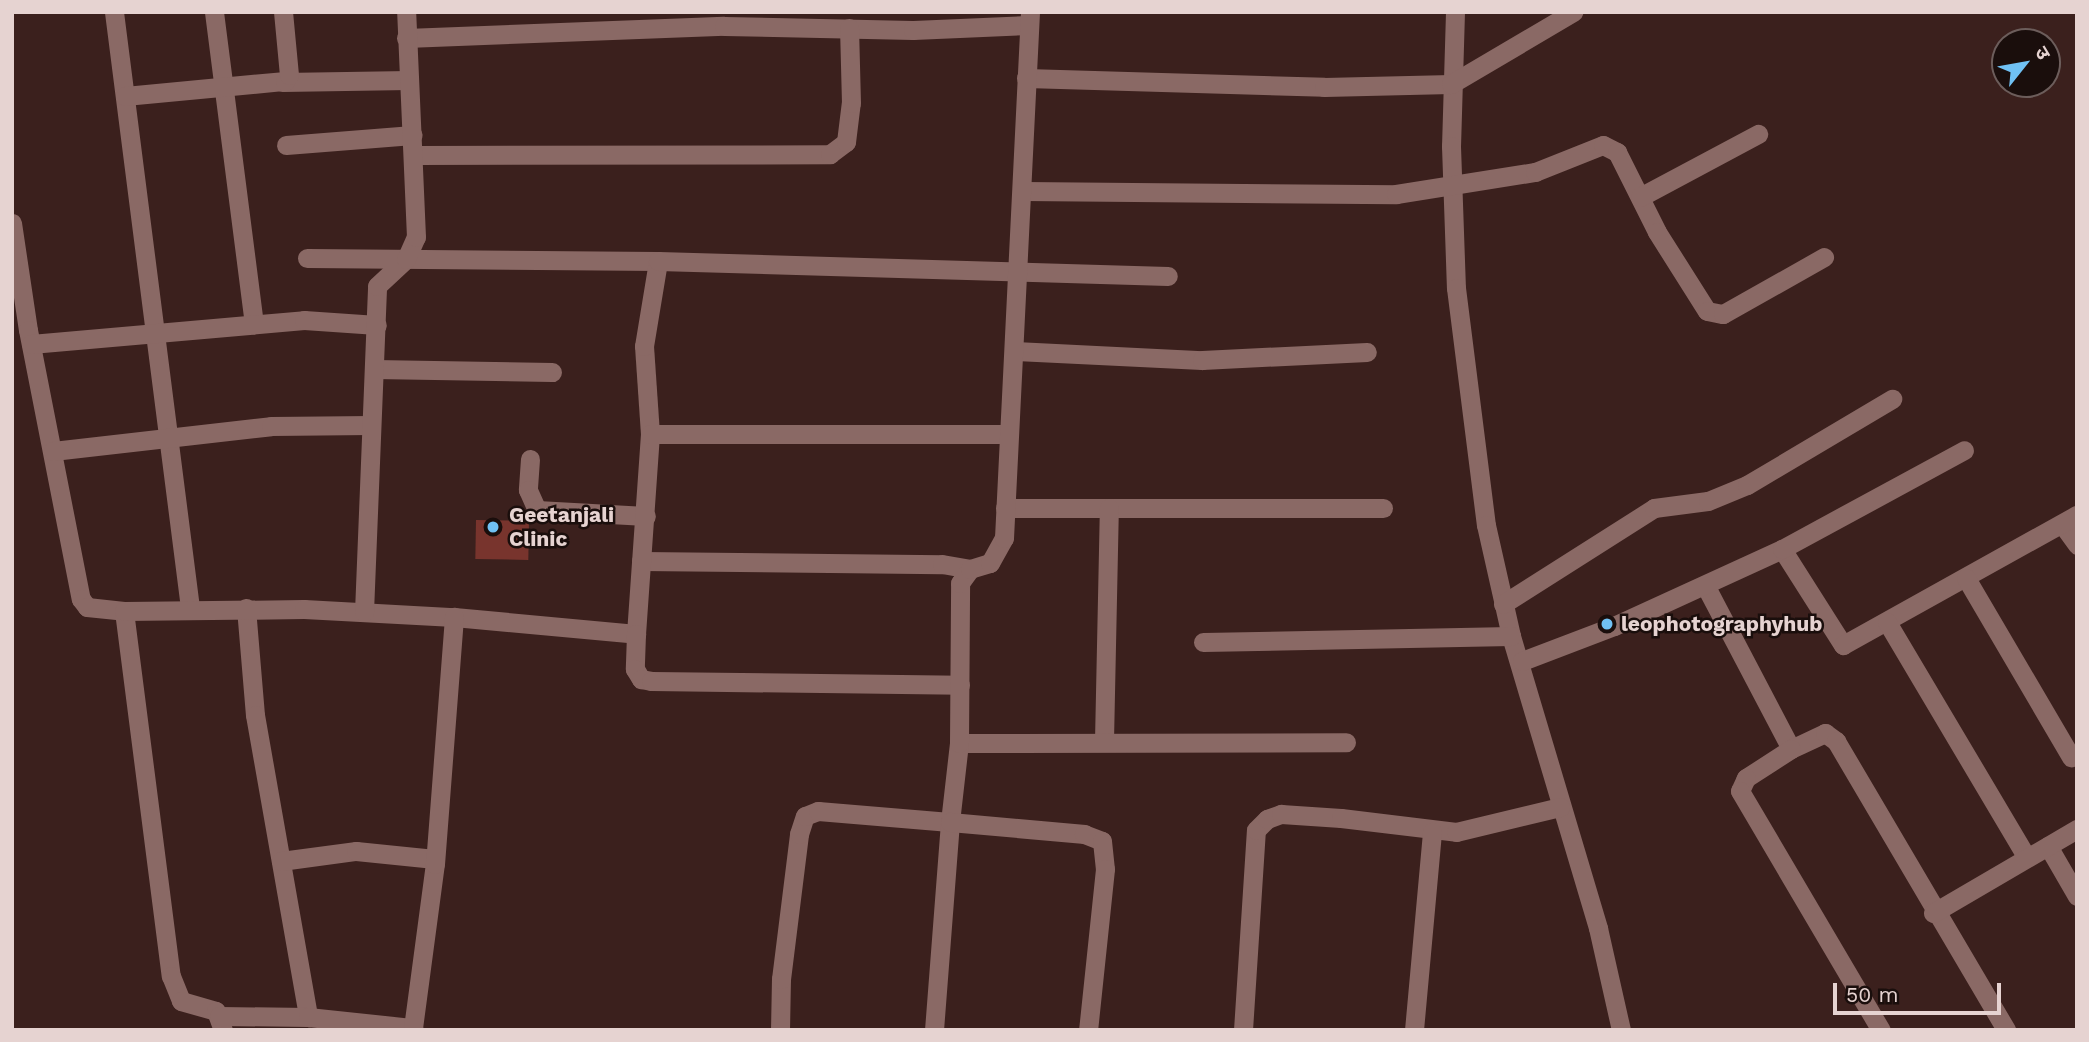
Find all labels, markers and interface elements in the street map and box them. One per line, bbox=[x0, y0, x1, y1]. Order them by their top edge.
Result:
north arrow bbox=[1991, 28, 2061, 98]
text: उ bbox=[2030, 42, 2055, 64]
place label: Geetanjali Clinic bbox=[509, 502, 614, 552]
marker: Geetanjali Clinic bbox=[483, 517, 503, 537]
place label: leophotographyhub bbox=[1621, 611, 1822, 637]
marker: leophotographyhub bbox=[1599, 616, 1615, 632]
scale bar bbox=[1837, 968, 2005, 1012]
text: 50 m bbox=[1846, 982, 1898, 1007]

